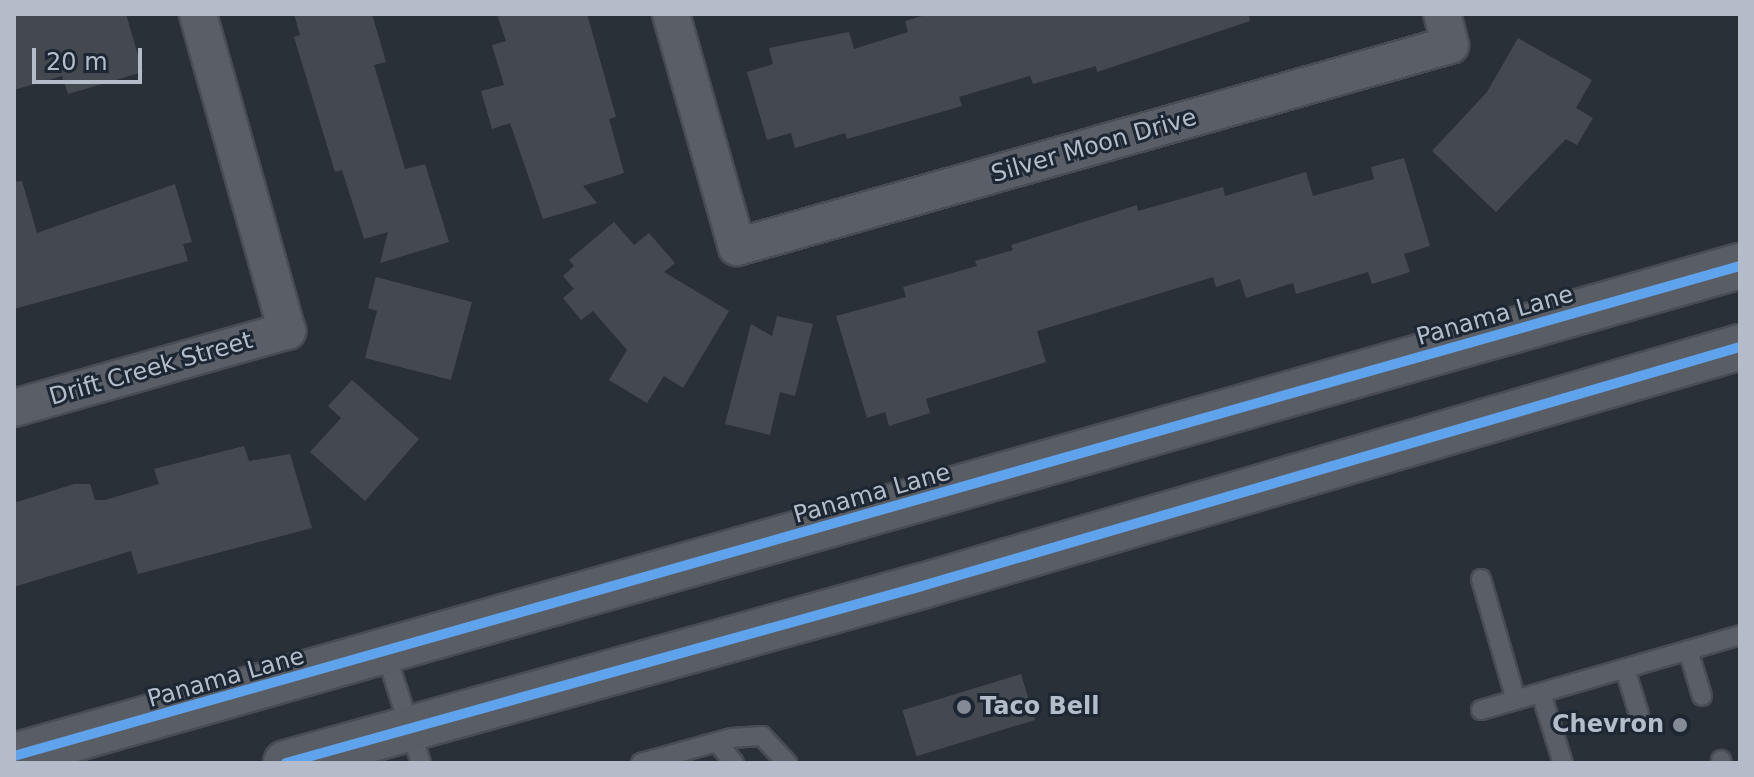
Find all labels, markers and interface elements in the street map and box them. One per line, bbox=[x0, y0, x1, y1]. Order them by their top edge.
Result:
scale bar bbox=[36, 32, 146, 82]
text: 20 m bbox=[46, 48, 108, 76]
street label: Silver Moon Drive bbox=[988, 103, 1200, 189]
street label: Panama Lane bbox=[1413, 280, 1577, 352]
street label: Drift Creek Street bbox=[46, 326, 256, 412]
street label: Panama Lane bbox=[790, 458, 954, 530]
street label: Panama Lane bbox=[144, 642, 308, 714]
place label: Taco Bell bbox=[980, 693, 1100, 721]
marker: Taco Bell bbox=[955, 698, 973, 716]
place label: Chevron bbox=[1552, 711, 1664, 739]
marker: Chevron bbox=[1671, 716, 1689, 734]

